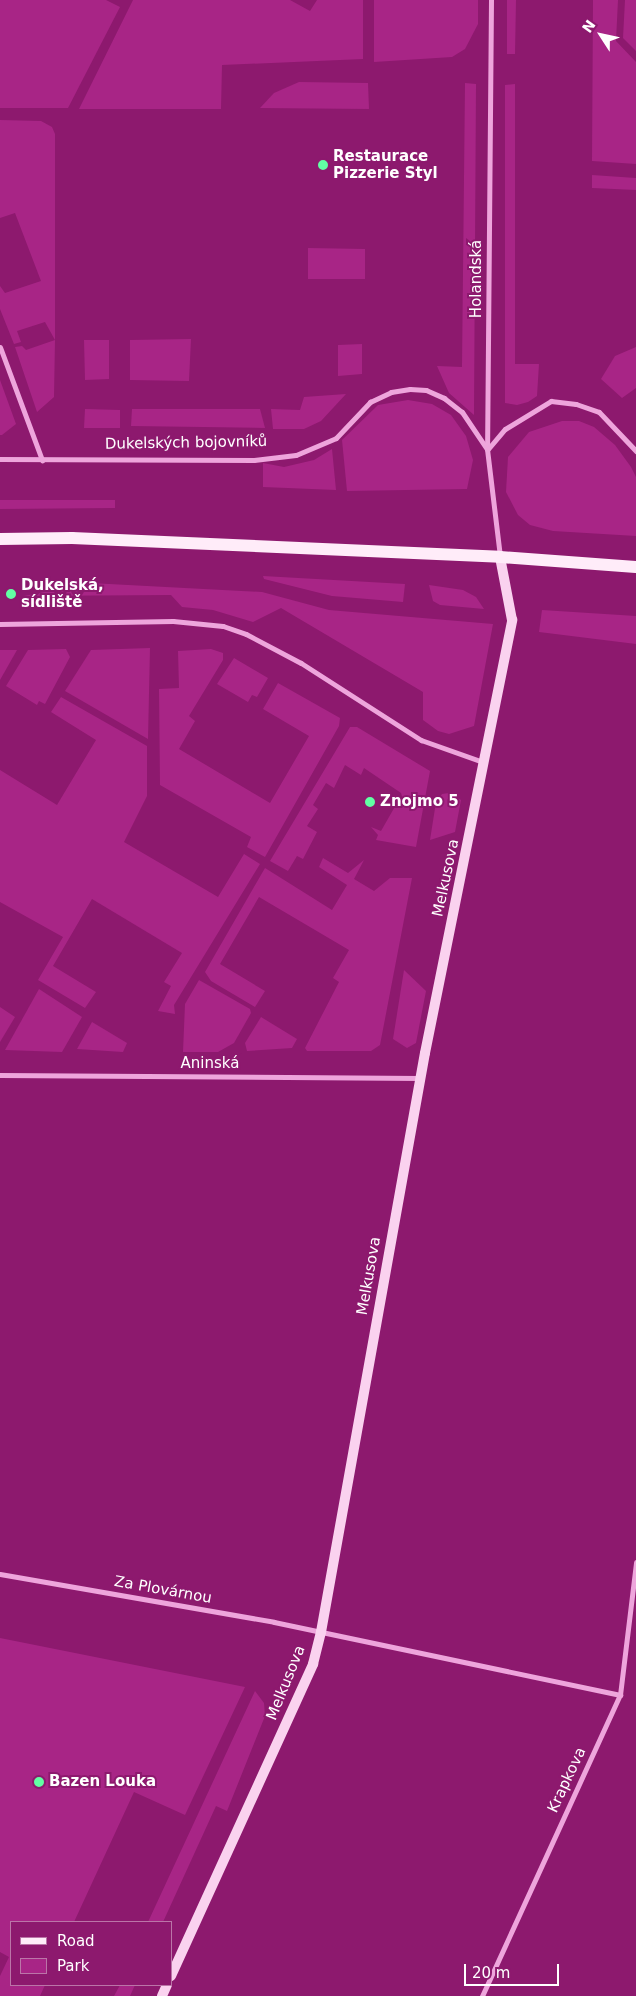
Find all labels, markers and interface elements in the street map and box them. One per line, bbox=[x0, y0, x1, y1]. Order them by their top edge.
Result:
north arrow bbox=[576, 10, 626, 60]
text: N bbox=[579, 17, 599, 36]
place label: Restaurace Pizzerie Styl bbox=[333, 147, 438, 182]
marker: Restaurace Pizzerie Styl bbox=[317, 159, 329, 171]
street label: Holandská bbox=[468, 240, 486, 318]
street label: Dukelských bojovníků bbox=[105, 433, 267, 453]
place label: Dukelská, sídliště bbox=[21, 576, 104, 611]
marker: Dukelská, sídliště bbox=[5, 588, 17, 600]
place label: Znojmo 5 bbox=[380, 793, 459, 811]
marker: Znojmo 5 bbox=[364, 796, 376, 808]
street label: Melkusova bbox=[429, 837, 463, 919]
street label: Aninská bbox=[181, 1055, 239, 1073]
street label: Melkusova bbox=[353, 1235, 385, 1317]
street label: Za Plovárnou bbox=[113, 1573, 213, 1607]
street label: Melkusova bbox=[263, 1643, 309, 1723]
street label: Krapkova bbox=[544, 1744, 590, 1816]
place label: Bazen Louka bbox=[49, 1773, 156, 1791]
marker: Bazen Louka bbox=[33, 1776, 45, 1788]
legend bbox=[10, 1921, 172, 1986]
text: Road bbox=[57, 1932, 95, 1950]
scale bar bbox=[466, 1954, 561, 1986]
text: Park bbox=[57, 1957, 89, 1975]
text: 20 m bbox=[472, 1964, 510, 1982]

